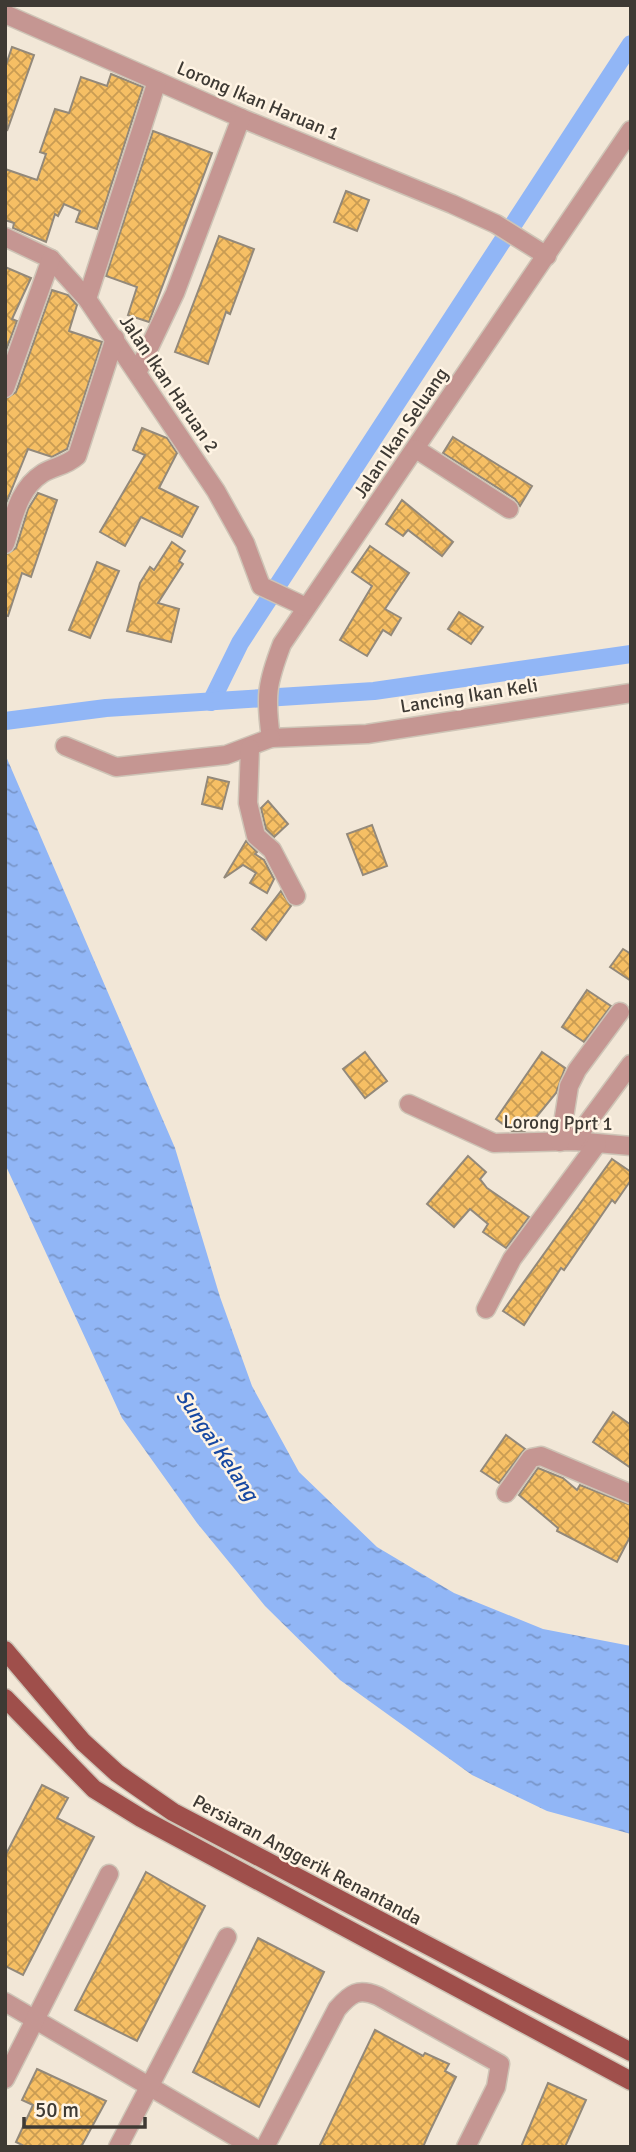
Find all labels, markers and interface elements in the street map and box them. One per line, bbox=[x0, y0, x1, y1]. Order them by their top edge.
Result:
street label: Lorong Ikan Haruan 1 bbox=[173, 56, 343, 146]
street label: Jalan Ikan Haruan 2 bbox=[114, 311, 224, 457]
street label: Jalan Ikan Seluang bbox=[348, 363, 454, 503]
street label: Lancing Ikan Keli bbox=[398, 673, 540, 719]
street label: Lorong Pprt 1 bbox=[503, 1110, 613, 1136]
water label: Sungai Kelang bbox=[170, 1384, 265, 1507]
street label: Persiaran Anggerik Renantanda bbox=[188, 1789, 426, 1931]
scale bar bbox=[24, 2086, 145, 2130]
text: 50 m bbox=[35, 2097, 79, 2123]

